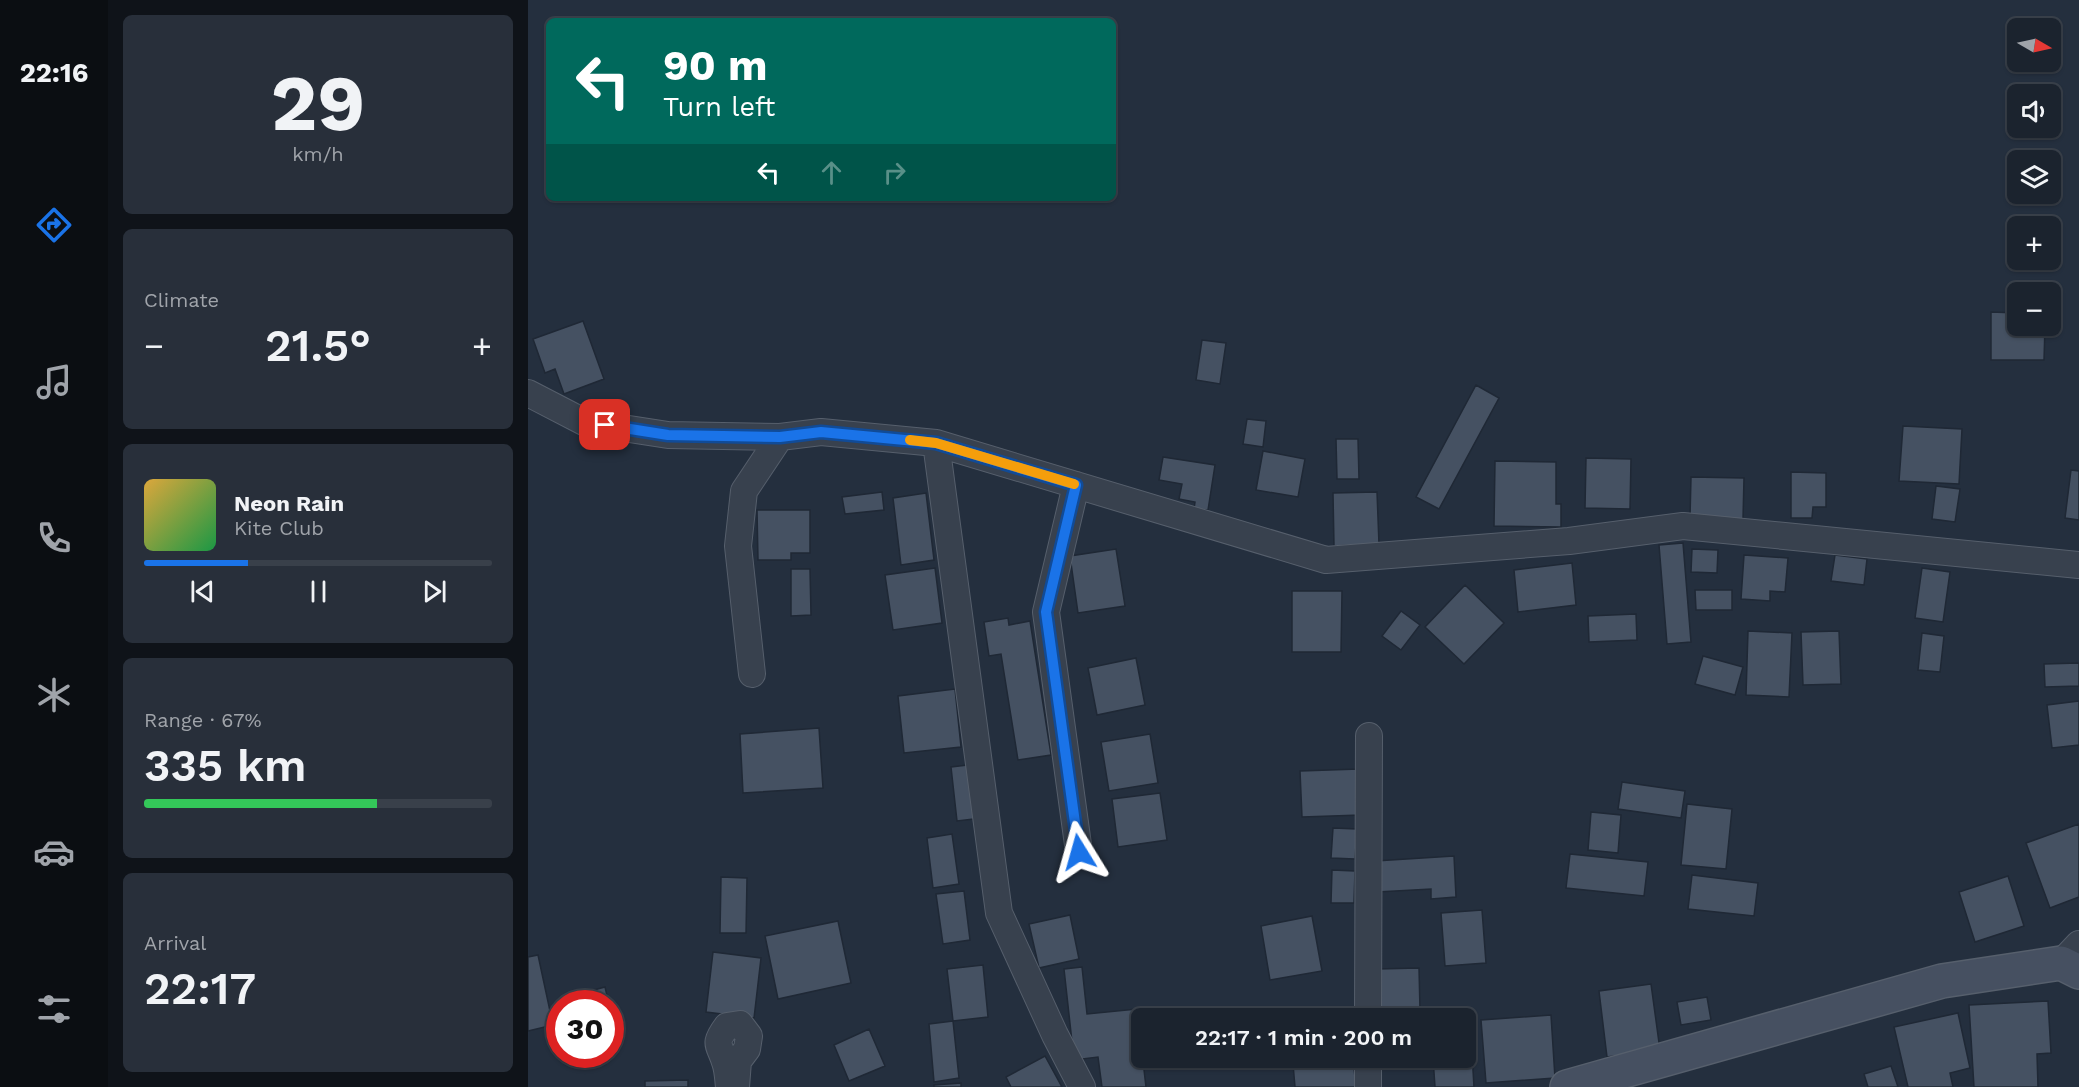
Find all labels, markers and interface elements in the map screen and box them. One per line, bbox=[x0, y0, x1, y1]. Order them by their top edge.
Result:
north arrow bbox=[2007, 18, 2061, 72]
map controls bbox=[2007, 18, 2061, 336]
text: 90 m bbox=[663, 41, 767, 90]
icon: left bbox=[564, 42, 642, 120]
text: 22:16 bbox=[20, 57, 88, 89]
text: 29 bbox=[271, 57, 365, 149]
button: sound bbox=[2007, 84, 2061, 138]
text: Turn left bbox=[663, 91, 775, 123]
text: km/h bbox=[292, 142, 344, 166]
button: layers bbox=[2007, 150, 2061, 204]
icon: left bbox=[752, 156, 785, 189]
icon: ahead bbox=[815, 156, 848, 189]
icon: right bbox=[878, 156, 911, 189]
icon: directions bbox=[33, 204, 75, 246]
button: + bbox=[2007, 216, 2061, 270]
button: − bbox=[2007, 282, 2061, 336]
text: Climate bbox=[144, 288, 219, 312]
text: 21.5° bbox=[265, 319, 371, 372]
text: − bbox=[144, 326, 164, 365]
text: + bbox=[472, 326, 492, 365]
icon: music bbox=[33, 361, 75, 403]
pin bbox=[579, 399, 630, 450]
icon: arrive bbox=[588, 408, 621, 441]
text: Neon Rain bbox=[234, 491, 344, 516]
text: Kite Club bbox=[234, 516, 324, 540]
icon: phone bbox=[33, 517, 75, 559]
icon: previous bbox=[186, 575, 219, 608]
icon: pause bbox=[302, 575, 335, 608]
icon: next bbox=[418, 575, 451, 608]
icon: climate bbox=[33, 674, 75, 716]
text: Range · 67% bbox=[144, 708, 262, 732]
text: 335 km bbox=[144, 739, 307, 792]
position arrow bbox=[1047, 820, 1111, 884]
icon: car bbox=[33, 831, 75, 873]
text: Arrival bbox=[144, 931, 206, 955]
text: 22:17 bbox=[144, 962, 256, 1015]
icon: filters bbox=[33, 988, 75, 1030]
speed limit sign: 30 bbox=[546, 990, 624, 1068]
text: 22:17 · 1 min · 200 m bbox=[1195, 1025, 1412, 1050]

